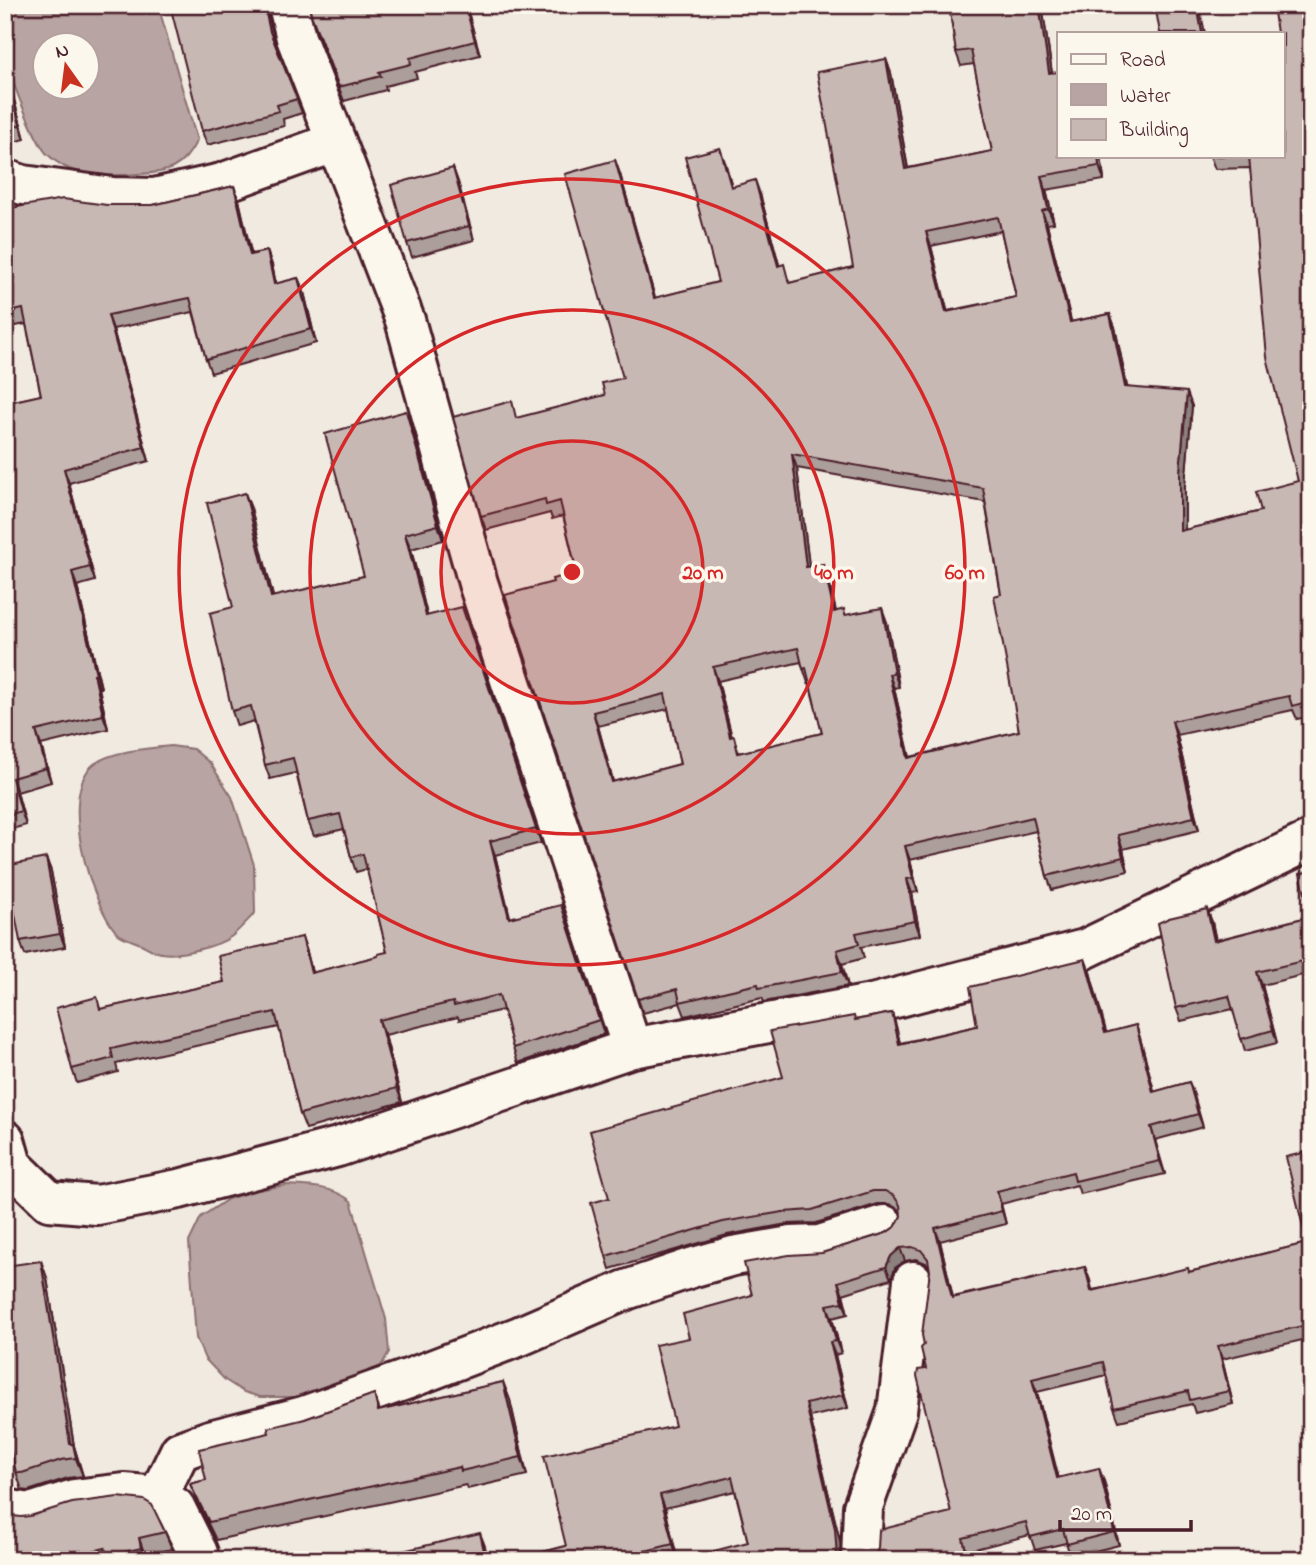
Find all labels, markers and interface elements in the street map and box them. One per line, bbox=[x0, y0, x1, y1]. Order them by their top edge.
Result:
north arrow bbox=[32, 32, 102, 102]
legend bbox=[1057, 32, 1284, 158]
text: N bbox=[53, 37, 72, 67]
text: Road bbox=[1120, 46, 1166, 76]
text: Water bbox=[1120, 82, 1171, 112]
text: Building bbox=[1119, 116, 1189, 148]
text: 20 m bbox=[681, 559, 724, 589]
text: 40 m bbox=[814, 559, 854, 589]
text: 60 m bbox=[945, 559, 985, 589]
centre of rings bbox=[560, 560, 584, 584]
scale bar bbox=[1060, 1488, 1192, 1532]
text: 20 m bbox=[1071, 1500, 1112, 1530]

